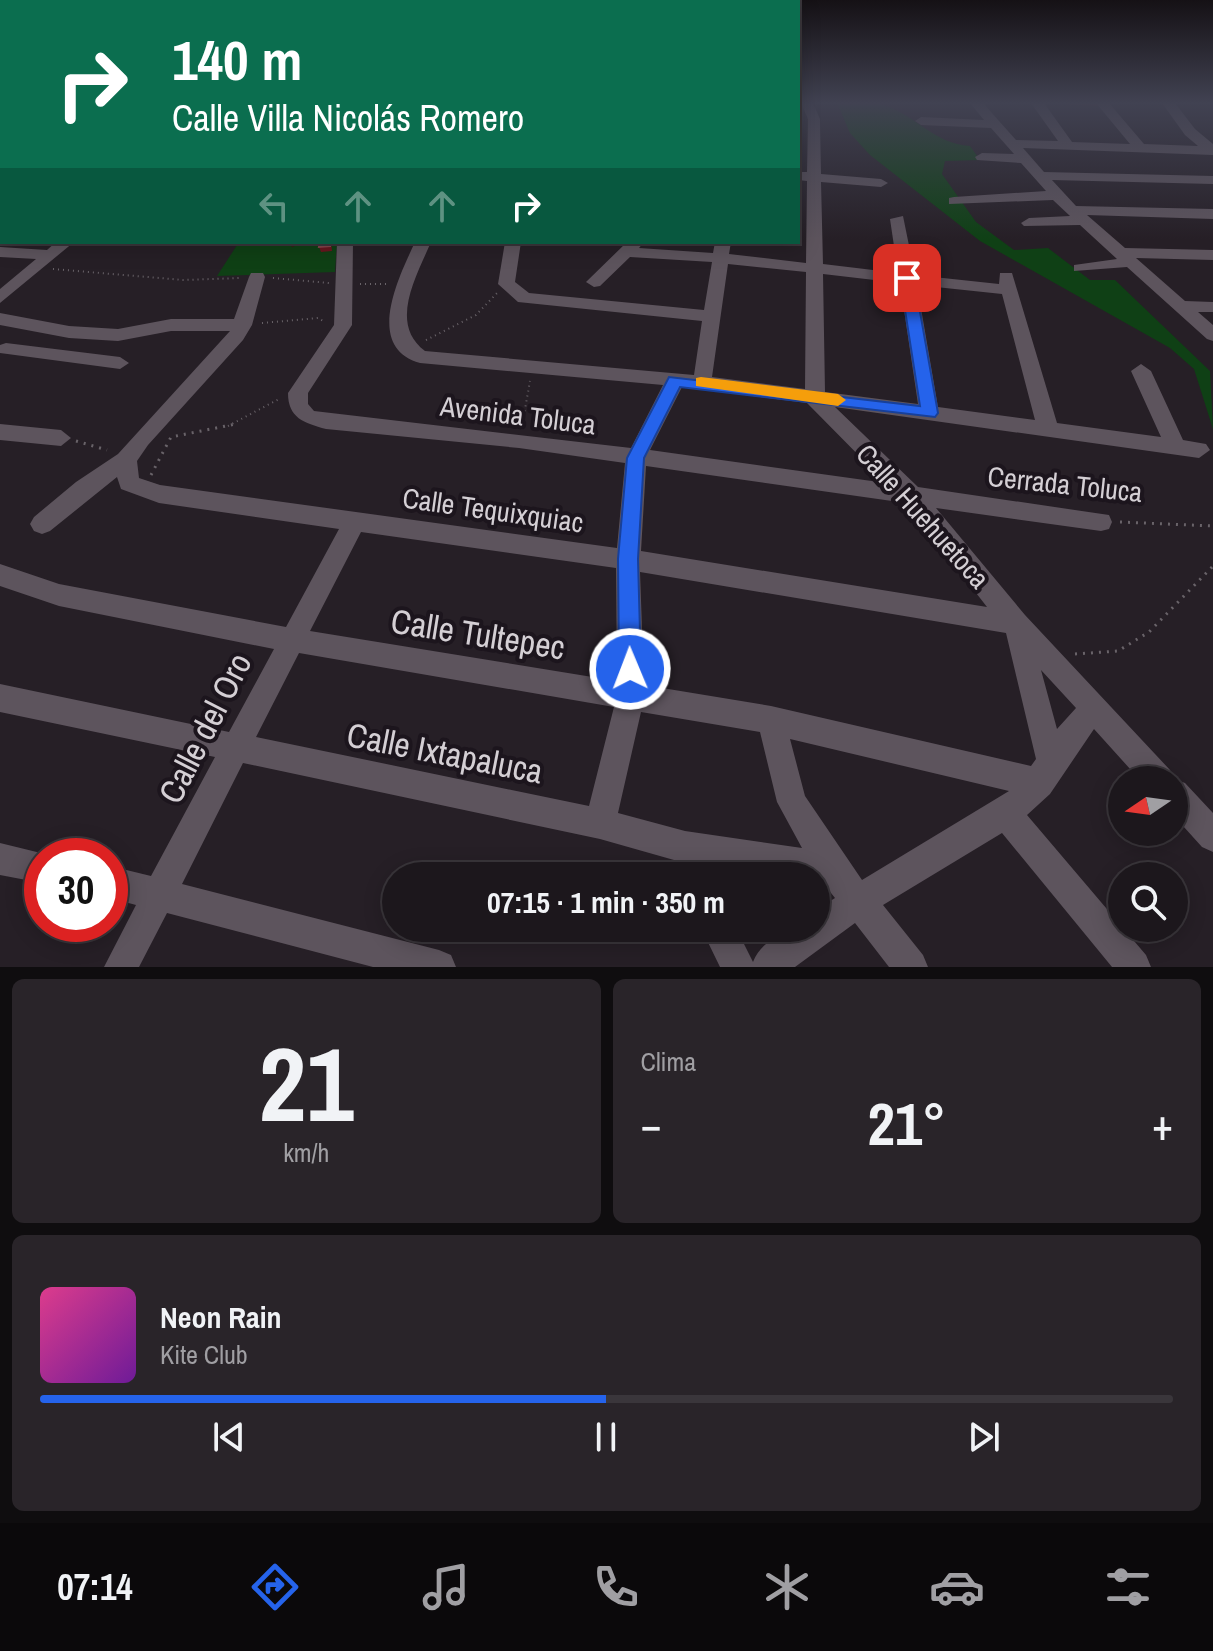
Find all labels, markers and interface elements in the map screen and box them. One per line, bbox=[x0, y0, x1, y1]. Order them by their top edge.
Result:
text: 140 m bbox=[172, 22, 302, 97]
icon: right bbox=[40, 32, 144, 136]
text: Calle Villa Nicolás Romero bbox=[172, 94, 524, 142]
icon: left bbox=[252, 184, 296, 228]
icon: ahead bbox=[336, 184, 380, 228]
icon: ahead bbox=[420, 184, 464, 228]
icon: right bbox=[504, 184, 548, 228]
pin bbox=[873, 244, 941, 312]
icon: arrive bbox=[885, 256, 929, 300]
street label: Avenida Toluca bbox=[437, 387, 598, 443]
street label: Calle Huehuetoca bbox=[848, 435, 998, 597]
street label: Cerrada Toluca bbox=[986, 457, 1144, 511]
street label: Calle Tequixquiac bbox=[400, 479, 586, 541]
street label: Calle Tultepec bbox=[388, 598, 568, 670]
position arrow bbox=[588, 627, 672, 711]
street label: Calle del Oro bbox=[148, 645, 262, 811]
street label: Calle Ixtapaluca bbox=[343, 711, 547, 795]
north arrow bbox=[1108, 766, 1188, 846]
map controls bbox=[1108, 766, 1188, 942]
speed limit sign: 30 bbox=[24, 838, 128, 942]
button: search bbox=[1108, 862, 1188, 942]
text: 07:15 · 1 min · 350 m bbox=[487, 882, 725, 922]
text: 21 bbox=[259, 1013, 354, 1153]
text: Clima bbox=[641, 1044, 696, 1079]
text: 21° bbox=[867, 1083, 946, 1164]
text: − bbox=[641, 1094, 662, 1154]
text: + bbox=[1152, 1094, 1173, 1154]
text: km/h bbox=[283, 1135, 329, 1170]
text: Neon Rain bbox=[160, 1297, 282, 1337]
text: Kite Club bbox=[160, 1337, 248, 1372]
icon: previous bbox=[207, 1415, 251, 1459]
icon: pause bbox=[584, 1415, 628, 1459]
icon: next bbox=[962, 1415, 1006, 1459]
icon: directions bbox=[247, 1559, 303, 1615]
icon: music bbox=[418, 1559, 474, 1615]
icon: phone bbox=[588, 1559, 644, 1615]
icon: climate bbox=[759, 1559, 815, 1615]
icon: car bbox=[929, 1559, 985, 1615]
icon: filters bbox=[1100, 1559, 1156, 1615]
text: 07:14 bbox=[57, 1563, 133, 1611]

